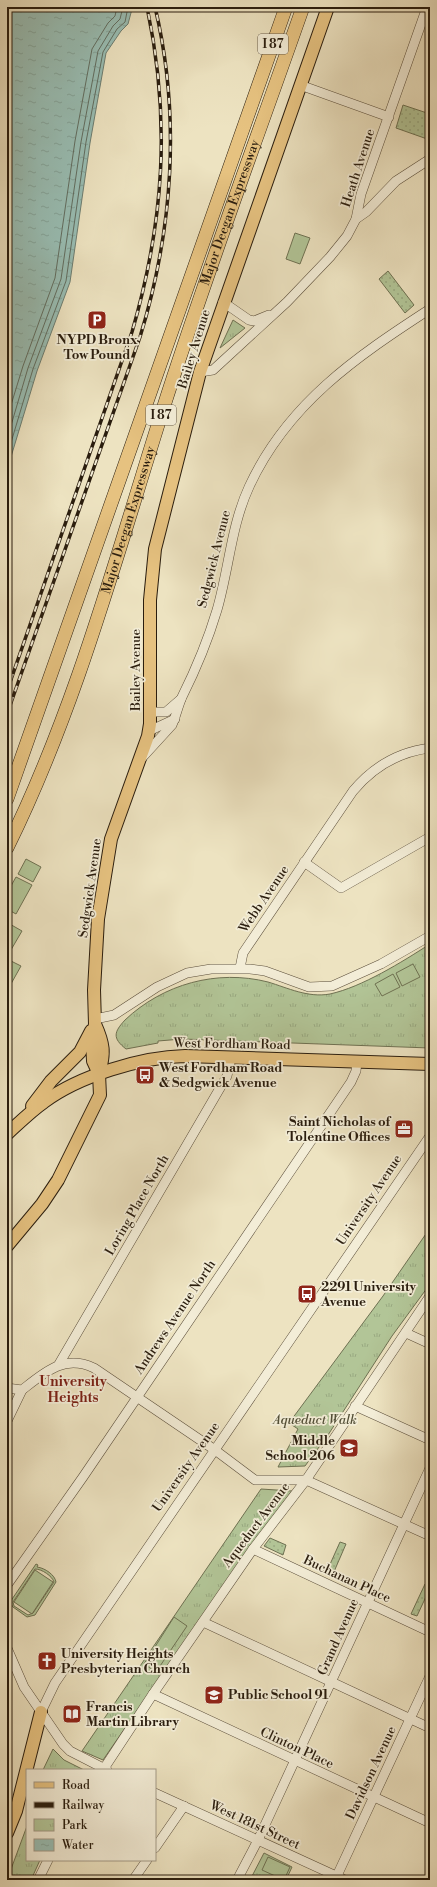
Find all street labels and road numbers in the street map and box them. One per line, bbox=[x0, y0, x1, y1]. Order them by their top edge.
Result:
road number: I 87 bbox=[258, 34, 288, 54]
street label: Heath Avenue bbox=[338, 126, 378, 209]
street label: Major Deegan Expressway bbox=[197, 137, 263, 288]
street label: Bailey Avenue bbox=[174, 307, 214, 392]
road number: I 87 bbox=[146, 405, 176, 425]
street label: Major Deegan Expressway bbox=[98, 444, 159, 596]
street label: Sedgwick Avenue bbox=[194, 508, 234, 610]
street label: Bailey Avenue bbox=[128, 628, 144, 712]
street label: Sedgwick Avenue bbox=[75, 837, 105, 939]
street label: Webb Avenue bbox=[235, 862, 293, 937]
street label: West Fordham Road bbox=[172, 1035, 291, 1053]
street label: University Avenue bbox=[333, 1151, 406, 1248]
street label: Loring Place North bbox=[102, 1152, 172, 1258]
street label: Andrews Avenue North bbox=[130, 1257, 219, 1378]
street label: University Avenue bbox=[149, 1419, 223, 1515]
street label: Aqueduct Avenue bbox=[218, 1479, 293, 1571]
street label: Buchanan Place bbox=[300, 1551, 394, 1606]
street label: Grand Avenue bbox=[314, 1596, 362, 1678]
street label: Davidson Avenue bbox=[342, 1723, 400, 1822]
street label: Clinton Place bbox=[258, 1724, 337, 1772]
street label: West 181st Street bbox=[206, 1797, 303, 1853]

